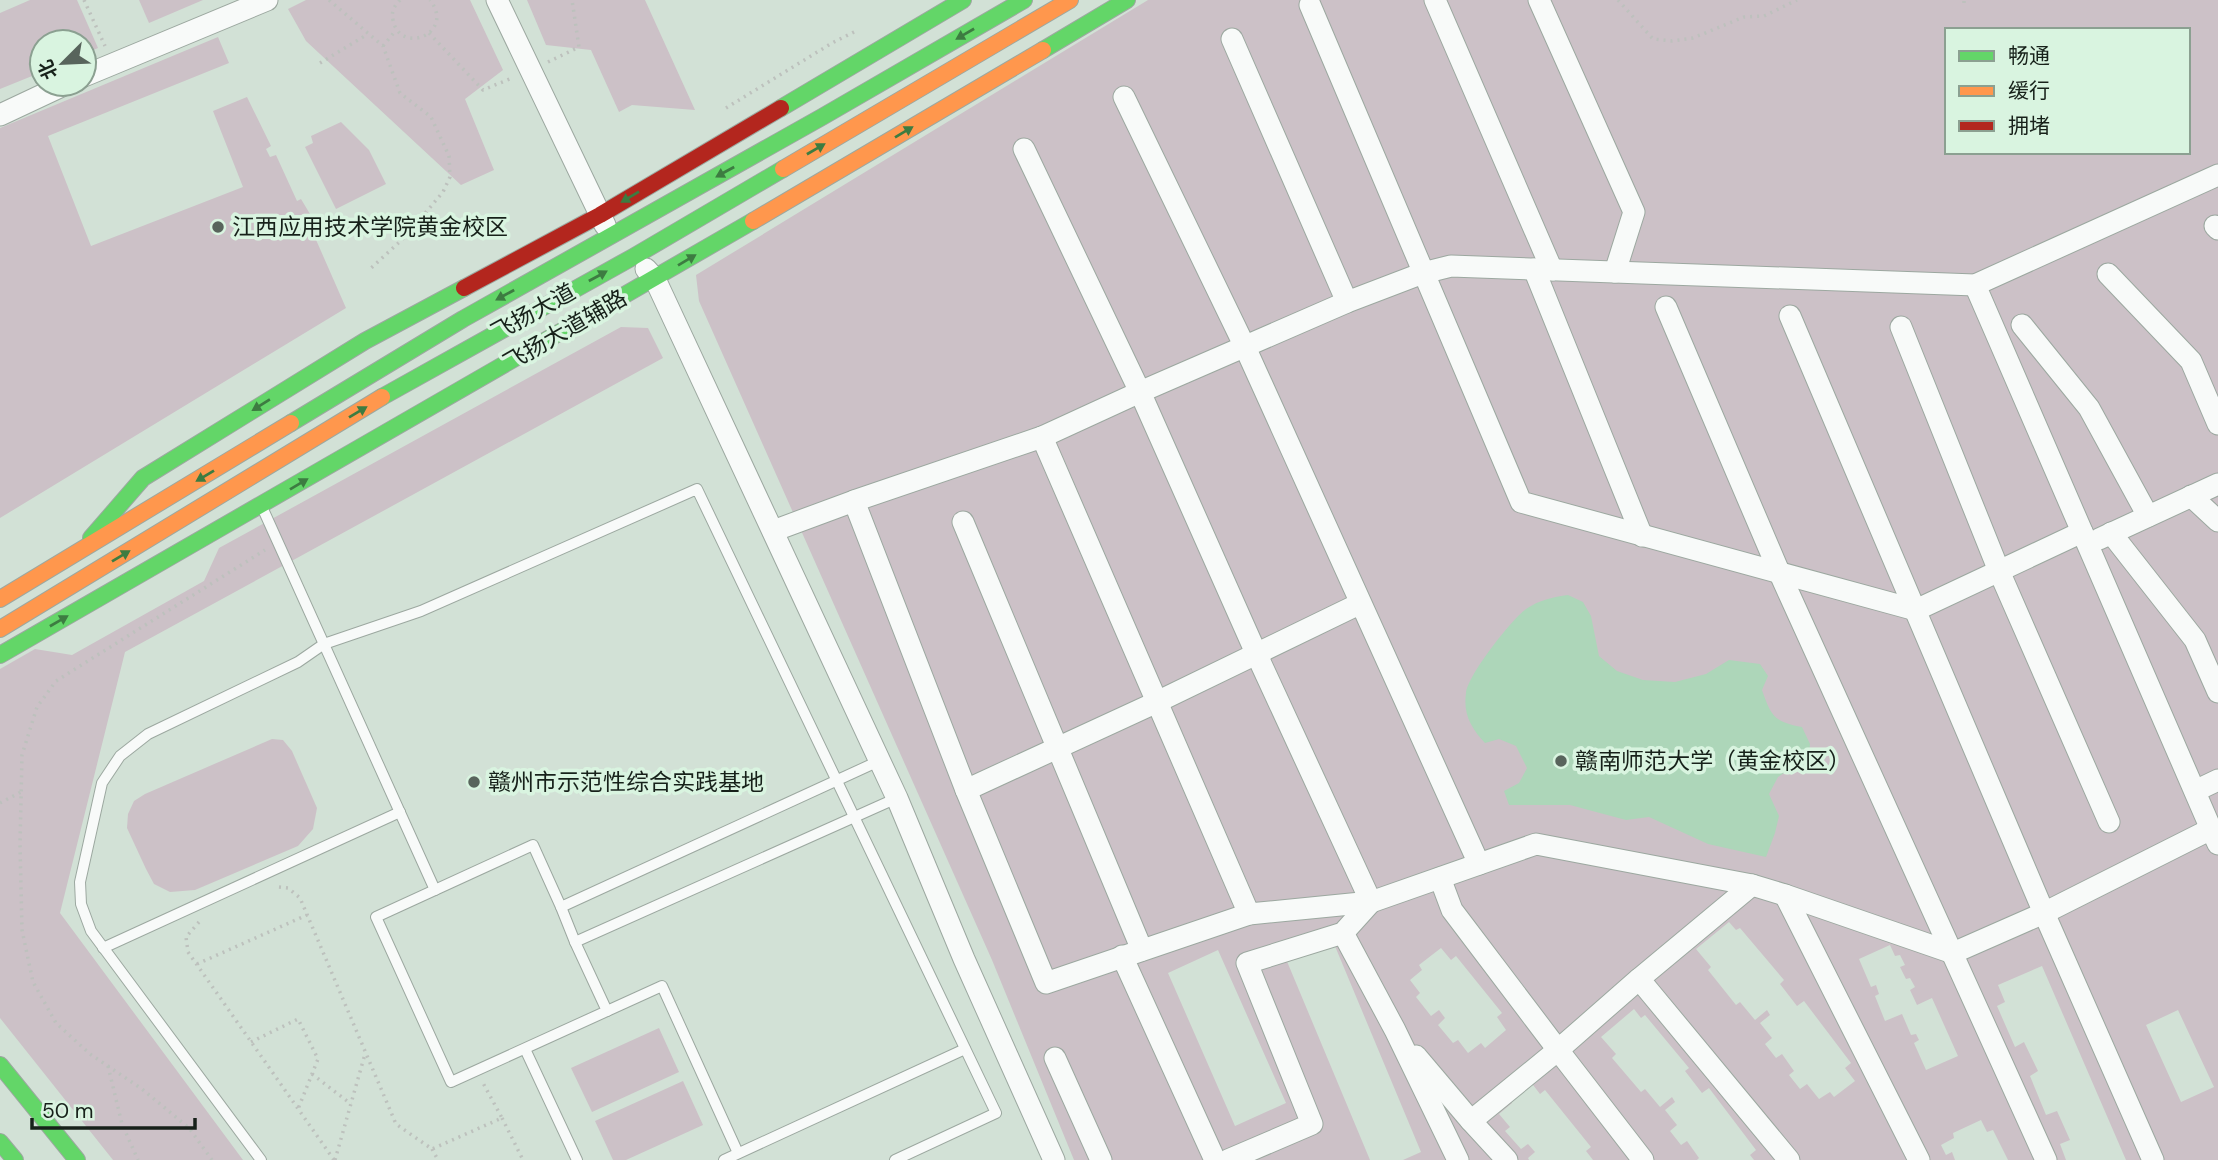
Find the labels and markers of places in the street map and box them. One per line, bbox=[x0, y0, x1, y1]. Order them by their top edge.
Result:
place label: 江西应用技术学院黄金校区 bbox=[232, 212, 508, 242]
marker: 江西应用技术学院黄金校区 bbox=[210, 219, 226, 235]
place label: 赣南师范大学（黄金校区） bbox=[1575, 746, 1851, 776]
marker: 赣南师范大学（黄金校区） bbox=[1553, 753, 1569, 769]
place label: 赣州市示范性综合实践基地 bbox=[488, 767, 764, 797]
marker: 赣州市示范性综合实践基地 bbox=[466, 774, 482, 790]

